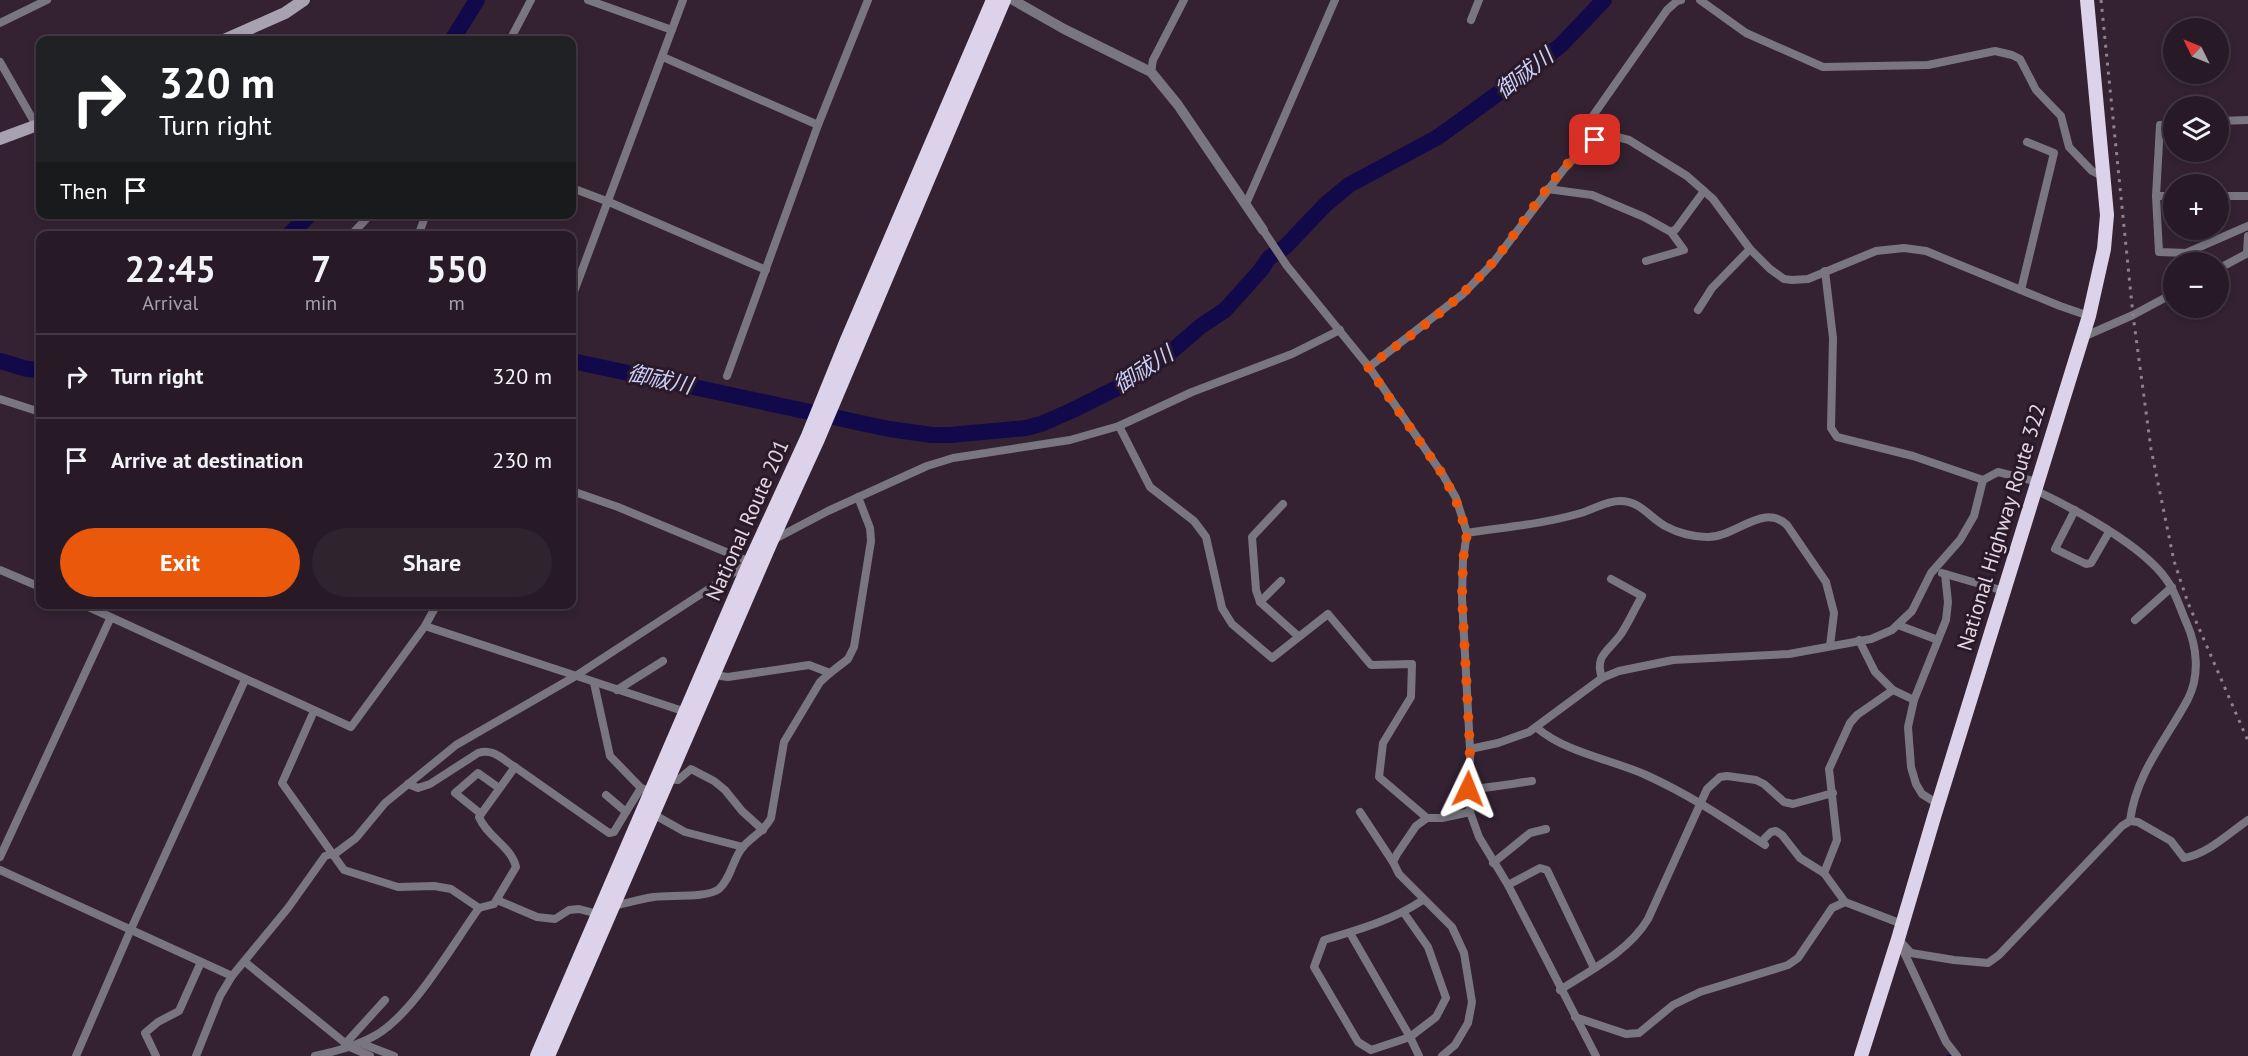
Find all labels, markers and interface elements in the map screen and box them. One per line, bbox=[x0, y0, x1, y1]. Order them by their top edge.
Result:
north arrow bbox=[2163, 18, 2229, 84]
map controls bbox=[2163, 18, 2229, 318]
water label: 御祓川 bbox=[1489, 40, 1560, 104]
text: 320 m bbox=[159, 55, 275, 110]
icon: right bbox=[60, 60, 138, 138]
button: layers bbox=[2163, 96, 2229, 162]
text: Turn right bbox=[159, 108, 272, 142]
pin bbox=[1569, 114, 1620, 165]
icon: arrive bbox=[1578, 123, 1611, 156]
icon: arrive bbox=[119, 174, 152, 207]
button: + bbox=[2163, 174, 2229, 240]
text: Then bbox=[60, 177, 107, 205]
text: 22:45 bbox=[125, 245, 216, 292]
text: 7 bbox=[311, 245, 331, 292]
text: 550 bbox=[426, 245, 487, 292]
button: − bbox=[2163, 252, 2229, 318]
text: Arrival bbox=[142, 290, 198, 316]
text: min bbox=[305, 290, 337, 316]
text: m bbox=[449, 290, 465, 316]
water label: 御祓川 bbox=[1108, 338, 1180, 399]
water label: 御祓川 bbox=[625, 358, 697, 400]
icon: right bbox=[60, 360, 93, 393]
text: Turn right bbox=[111, 362, 203, 390]
text: 320 m bbox=[492, 362, 552, 390]
street label: National Highway Route 322 bbox=[1951, 400, 2051, 654]
street label: National Route 201 bbox=[699, 435, 795, 605]
icon: arrive bbox=[60, 444, 93, 477]
text: Arrive at destination bbox=[111, 446, 303, 474]
text: 230 m bbox=[492, 446, 552, 474]
button: Exit bbox=[60, 528, 300, 597]
button: Share bbox=[312, 528, 552, 597]
position arrow bbox=[1436, 757, 1500, 821]

